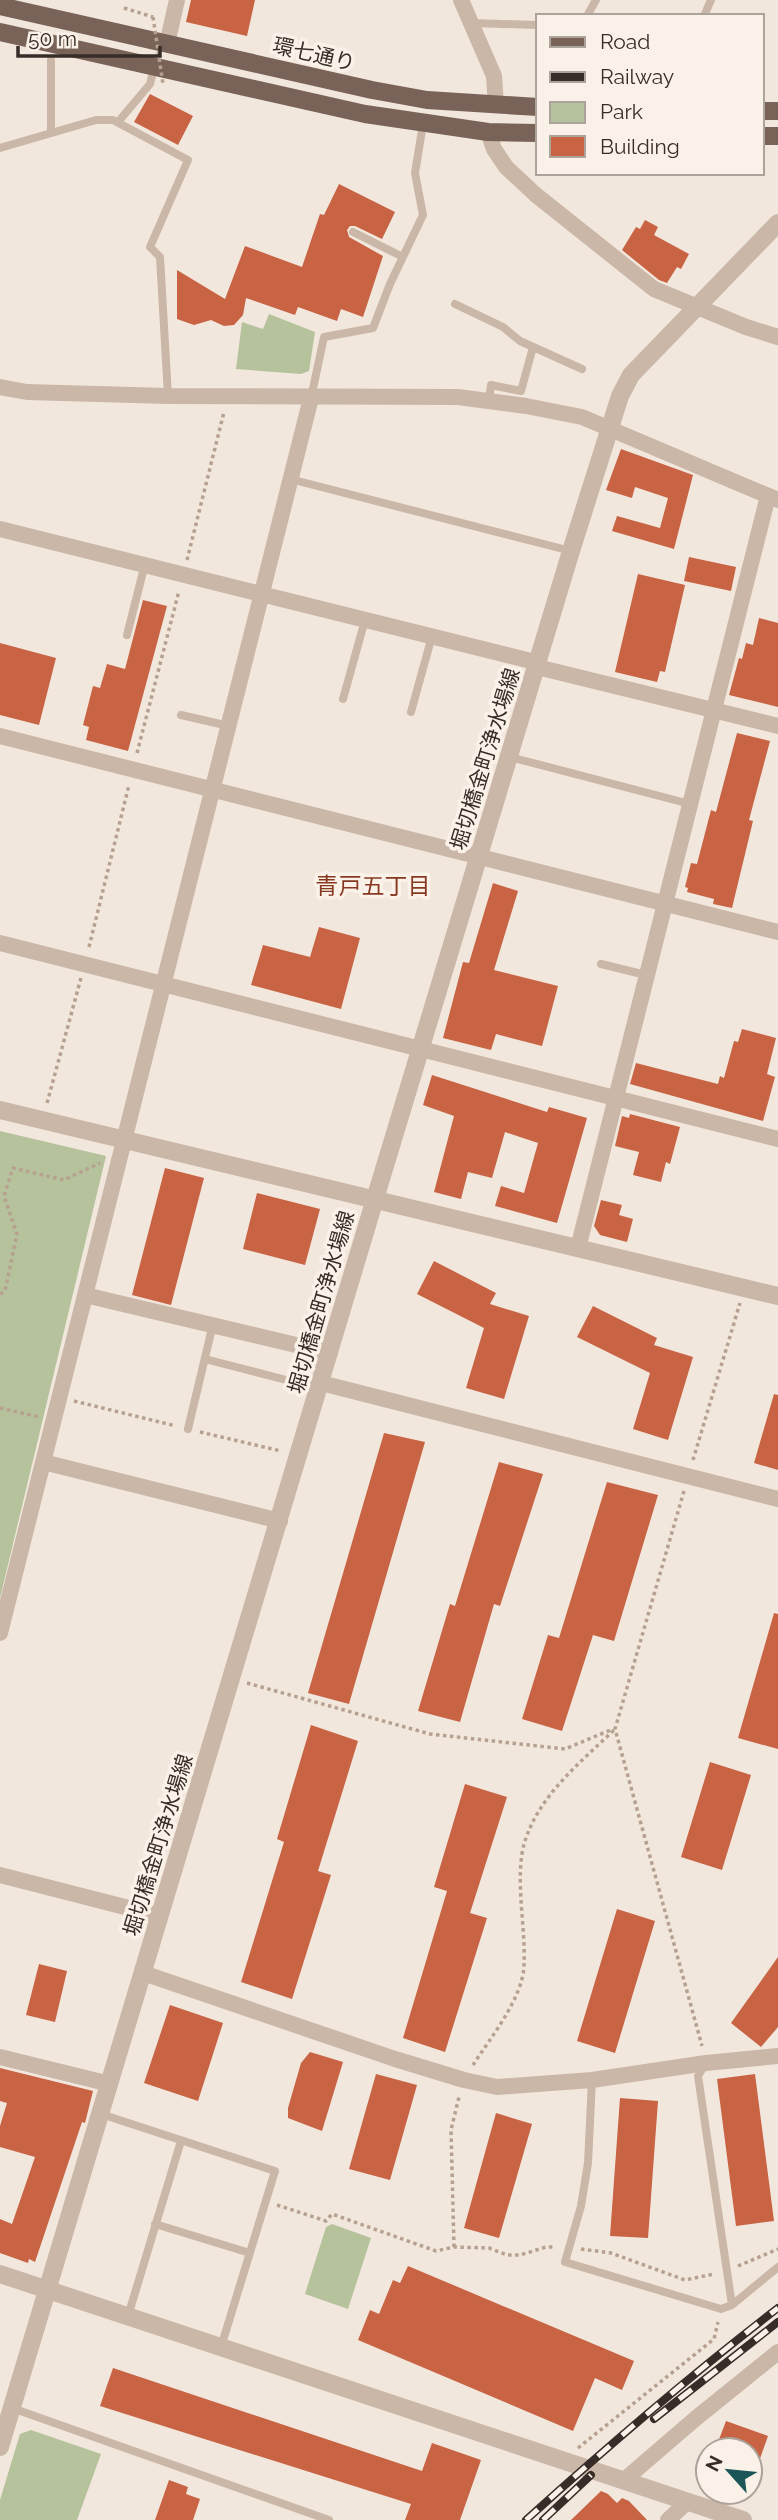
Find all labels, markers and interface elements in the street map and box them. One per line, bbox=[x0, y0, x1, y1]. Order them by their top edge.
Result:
scale bar bbox=[18, 14, 159, 58]
legend bbox=[536, 14, 764, 175]
text: 50 m bbox=[28, 26, 77, 51]
text: Road bbox=[600, 29, 650, 54]
street label: 環七通り bbox=[270, 32, 358, 76]
text: Railway bbox=[600, 64, 674, 89]
text: Park bbox=[600, 99, 643, 124]
text: Building bbox=[600, 134, 680, 159]
street label: 堀切橋金町浄水場線 bbox=[445, 665, 525, 853]
district label: 青戸五丁目 bbox=[316, 872, 431, 899]
street label: 堀切橋金町浄水場線 bbox=[283, 1208, 359, 1396]
street label: 堀切橋金町浄水場線 bbox=[118, 1751, 198, 1939]
north arrow bbox=[694, 2436, 764, 2506]
text: N bbox=[701, 2452, 727, 2475]

